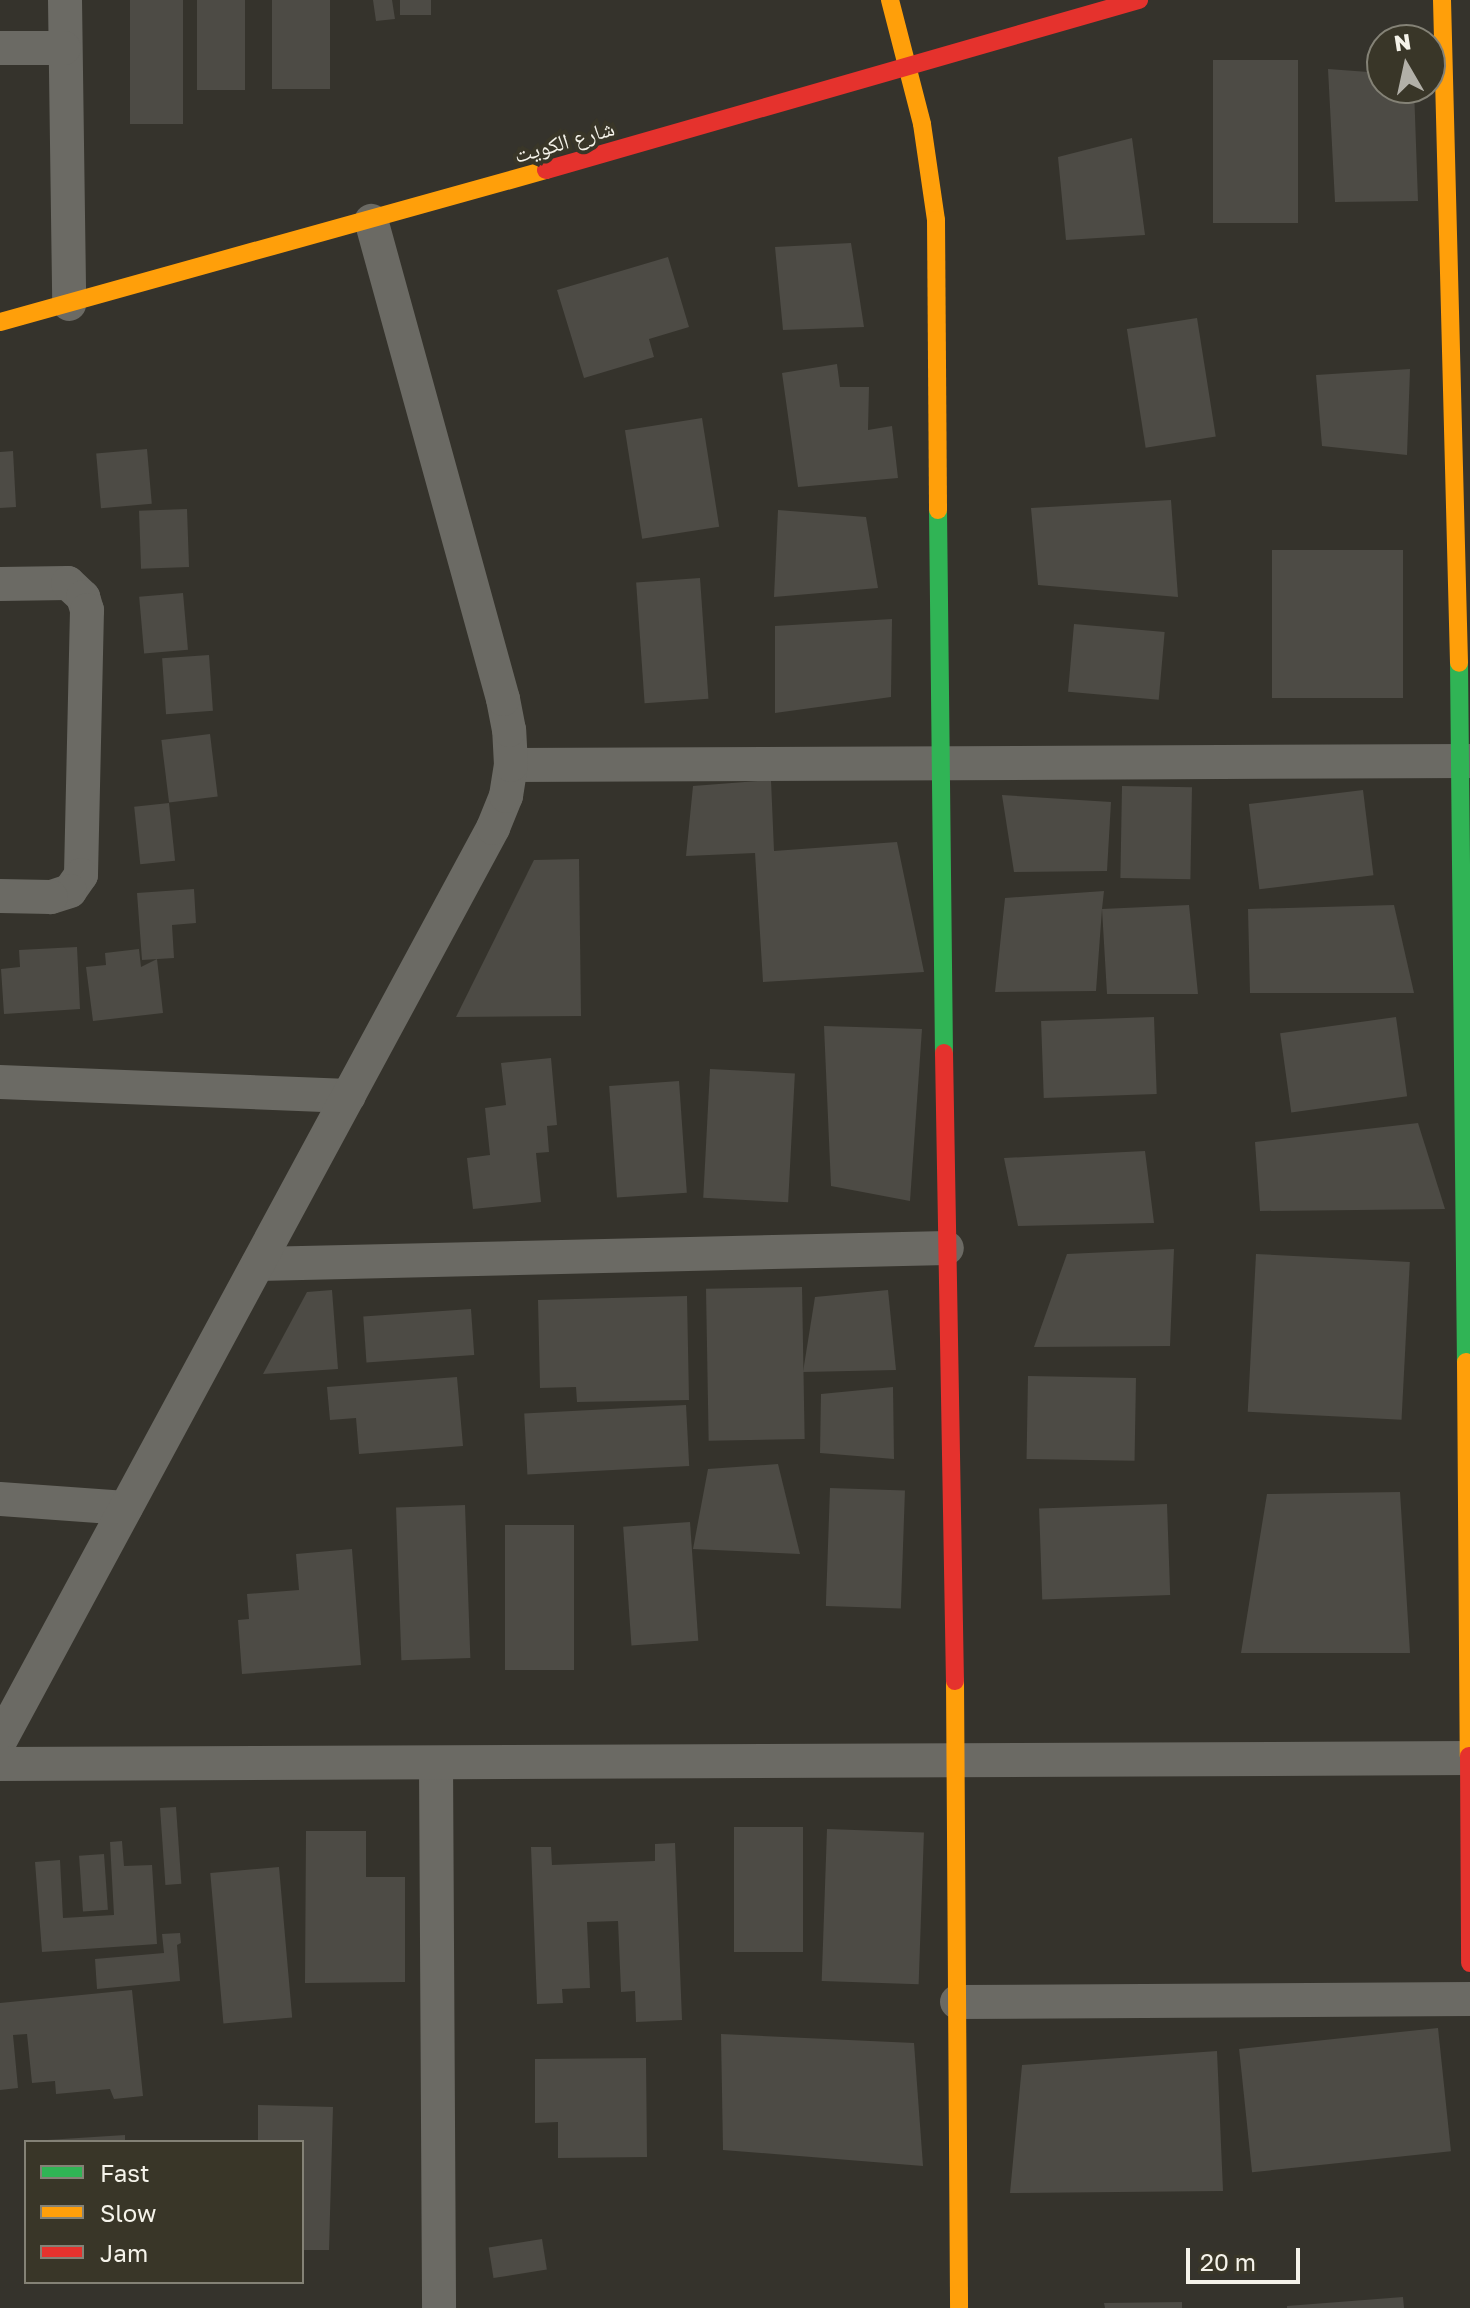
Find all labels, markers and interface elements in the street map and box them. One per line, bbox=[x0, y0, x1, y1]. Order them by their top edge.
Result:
north arrow bbox=[1366, 24, 1446, 104]
text: N bbox=[1392, 27, 1413, 56]
street label: شارع الكويت bbox=[511, 114, 617, 168]
legend bbox=[24, 2140, 304, 2284]
text: Fast bbox=[100, 2158, 150, 2187]
text: Slow bbox=[100, 2198, 156, 2227]
scale bar bbox=[1190, 2232, 1304, 2282]
text: Jam bbox=[100, 2238, 148, 2267]
text: 20 m bbox=[1200, 2247, 1256, 2276]

